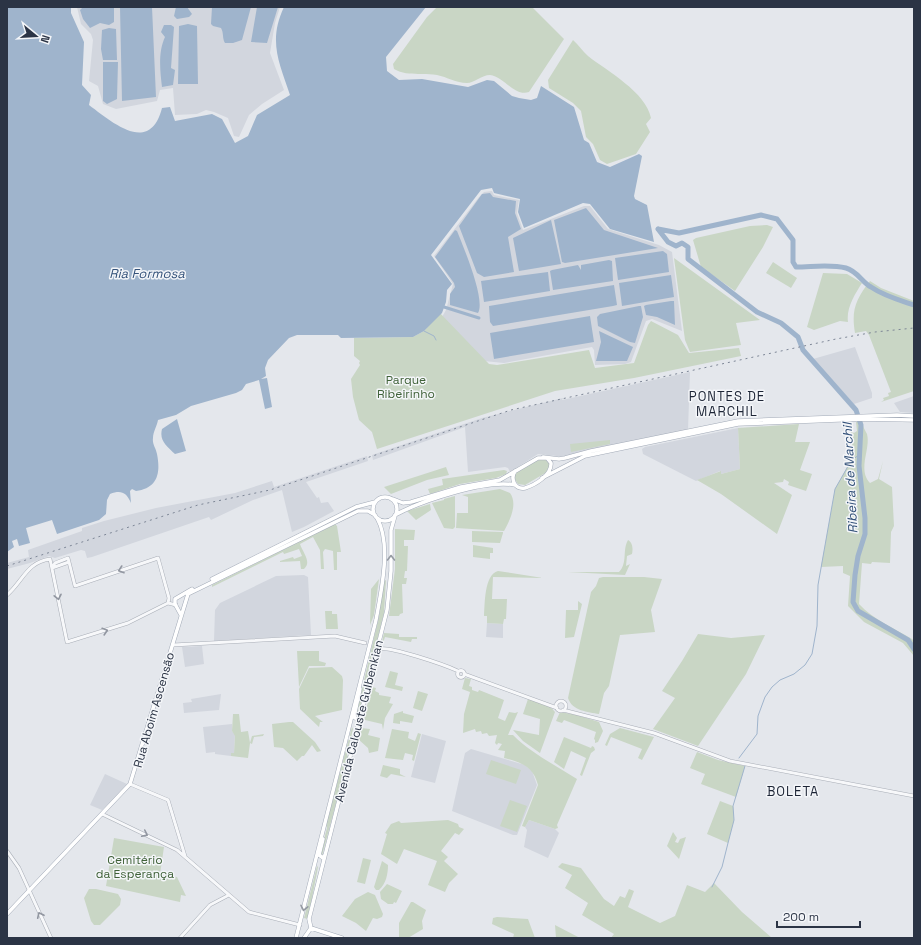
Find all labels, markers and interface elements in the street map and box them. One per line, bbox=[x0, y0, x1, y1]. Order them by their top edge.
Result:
north arrow bbox=[16, 16, 56, 56]
text: N bbox=[38, 33, 53, 45]
water label: Ria Formosa bbox=[109, 265, 185, 282]
park label: Parque Ribeirinho bbox=[377, 372, 435, 402]
district label: PONTES DE MARCHIL bbox=[689, 388, 765, 420]
water label: Ribeira de Marchil bbox=[839, 420, 861, 534]
one-way arrow bbox=[387, 555, 395, 561]
one-way arrow bbox=[118, 566, 125, 574]
one-way arrow bbox=[53, 594, 61, 600]
one-way arrow bbox=[101, 627, 108, 636]
street label: Avenida Calouste Gulbenkian bbox=[331, 638, 387, 804]
street label: Rua Aboim Ascensão bbox=[130, 650, 178, 770]
district label: BOLETA bbox=[767, 783, 819, 800]
one-way arrow bbox=[141, 829, 149, 837]
park label: Cemitério da Esperança bbox=[96, 852, 174, 882]
scale bar bbox=[777, 903, 860, 929]
one-way arrow bbox=[300, 905, 308, 912]
text: 200 m bbox=[783, 909, 819, 925]
one-way arrow bbox=[37, 911, 45, 919]

